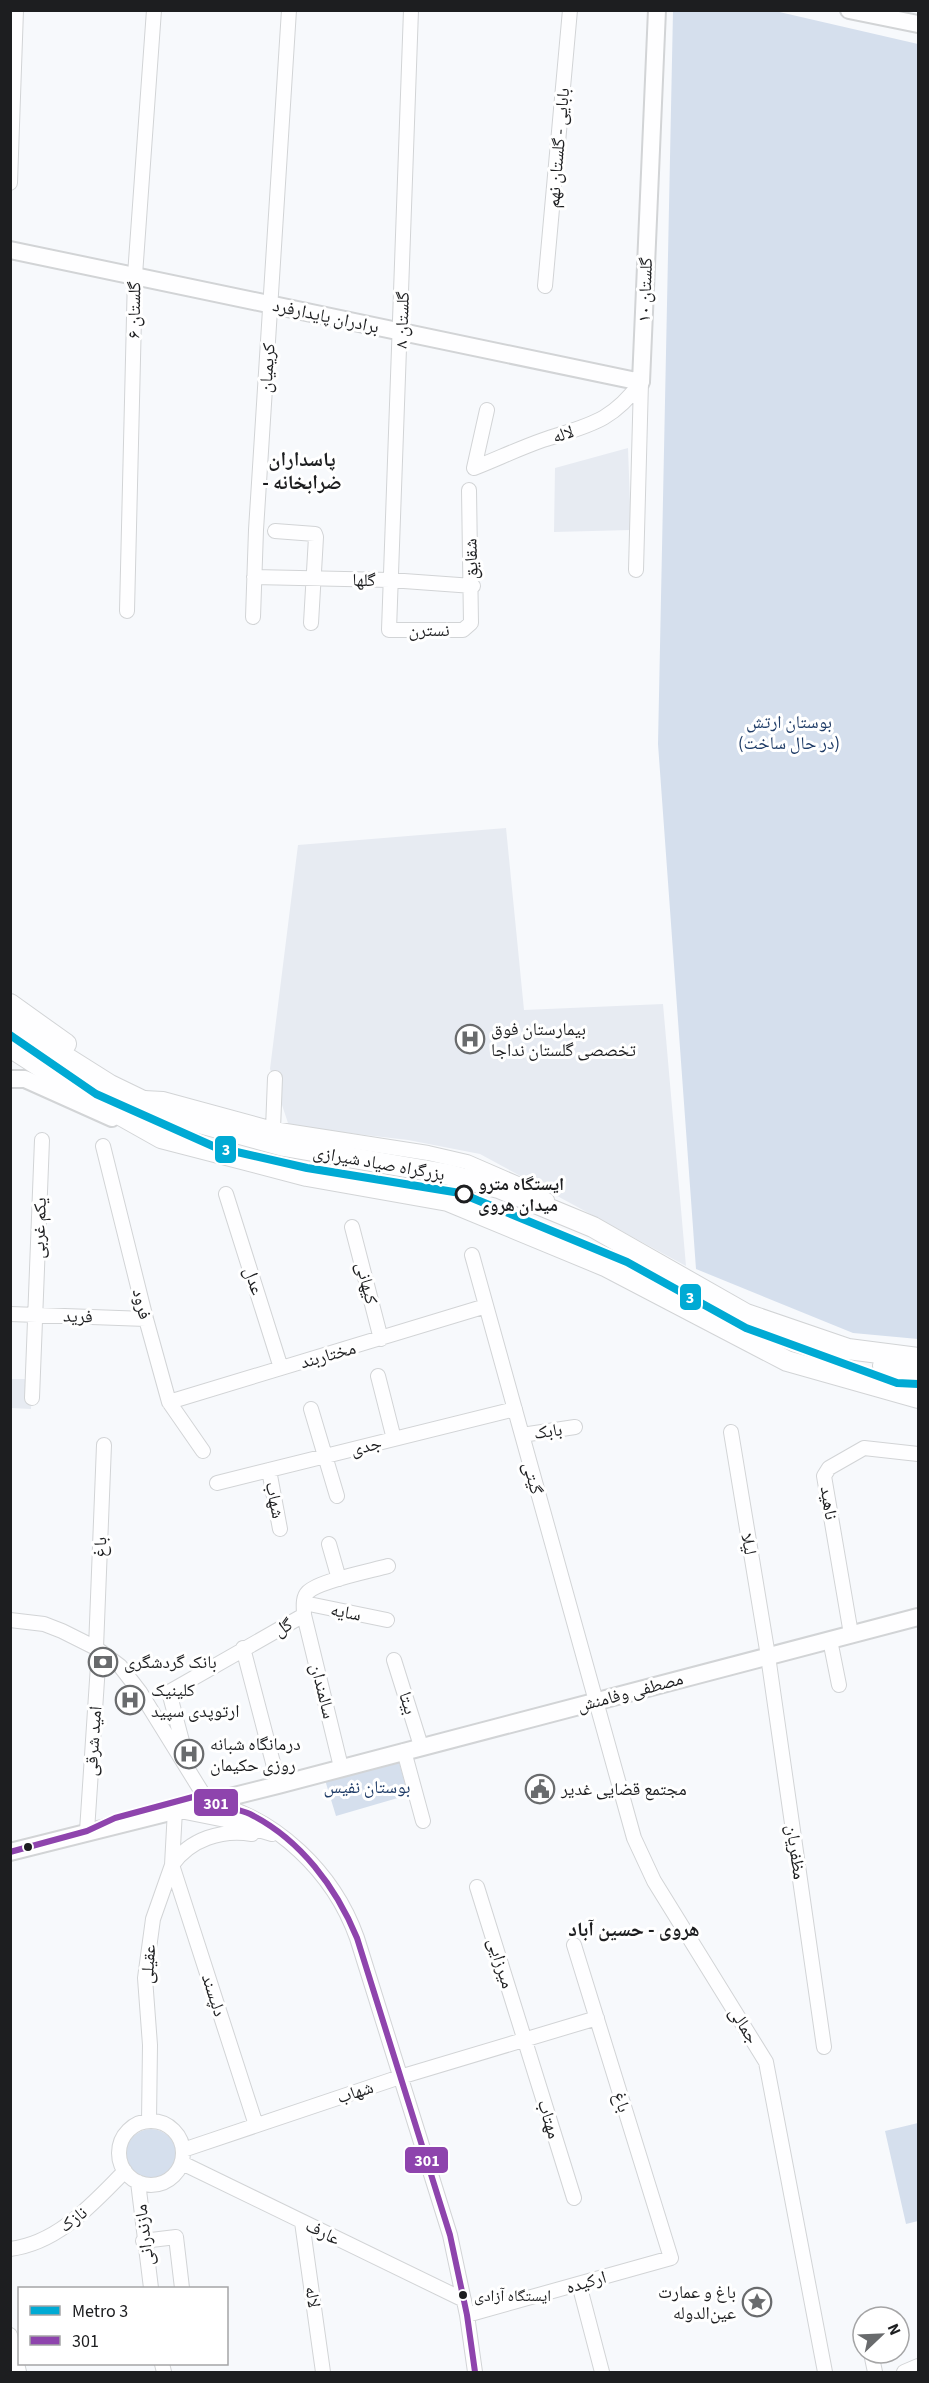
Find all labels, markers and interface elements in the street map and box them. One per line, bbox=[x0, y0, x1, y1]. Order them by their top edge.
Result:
street label: بابایی - گلستان نهم bbox=[541, 87, 576, 209]
street label: گلستان ۱۰ bbox=[632, 256, 659, 323]
street label: گلستان ۶ bbox=[122, 281, 148, 339]
street label: گلستان ۸ bbox=[389, 291, 416, 349]
street label: برادران پایدارفرد bbox=[270, 293, 381, 340]
street label: کریمیان bbox=[253, 342, 282, 394]
street label: لاله bbox=[549, 419, 577, 450]
district label: پاسداران - ضرابخانه bbox=[262, 446, 342, 497]
street label: شقایق bbox=[458, 538, 485, 580]
street label: گلها bbox=[352, 568, 376, 593]
street label: نسترن bbox=[408, 618, 450, 643]
park label: بوستان ارتش (در حال ساخت) bbox=[738, 710, 840, 756]
place label: بیمارستان فوق تخصصی گلستان نداجا bbox=[491, 1017, 636, 1063]
hospital icon: بیمارستان فوق تخصصی گلستان نداجا bbox=[454, 1023, 486, 1055]
line badge: 3 bbox=[214, 1135, 237, 1164]
text: 3 bbox=[222, 1139, 230, 1161]
street label: بزرگراه صیاد شیرازی bbox=[311, 1140, 447, 1187]
place label: ایستگاه مترو میدان هروی bbox=[478, 1172, 564, 1218]
marker: ایستگاه مترو میدان هروی bbox=[455, 1185, 473, 1203]
street label: یکم غربی bbox=[26, 1197, 53, 1259]
street label: کیهانی bbox=[349, 1259, 384, 1307]
street label: عدل bbox=[237, 1264, 270, 1298]
line badge: 3 bbox=[679, 1283, 702, 1311]
street label: فرود bbox=[126, 1286, 157, 1322]
text: 3 bbox=[686, 1287, 694, 1309]
street label: فرید bbox=[63, 1303, 93, 1330]
street label: مختاربند bbox=[297, 1336, 359, 1375]
street label: بابک bbox=[532, 1417, 564, 1446]
street label: جدی bbox=[348, 1431, 384, 1462]
street label: گیتی bbox=[516, 1459, 549, 1498]
street label: شهاب bbox=[259, 1479, 290, 1521]
street label: ناهید bbox=[814, 1484, 843, 1522]
street label: لیلا bbox=[734, 1531, 763, 1557]
street label: باغ bbox=[88, 1536, 113, 1558]
street label: سایه bbox=[328, 1597, 363, 1628]
street label: گل bbox=[269, 1612, 298, 1643]
bank icon: بانک گردشگری bbox=[87, 1646, 119, 1678]
place label: بانک گردشگری bbox=[124, 1650, 217, 1675]
street label: سالمندان bbox=[304, 1661, 341, 1721]
street label: مصطفی وفامنش bbox=[574, 1666, 686, 1719]
place label: کلینیک ارتوپدی سپید bbox=[151, 1678, 240, 1724]
hospital icon: کلینیک ارتوپدی سپید bbox=[114, 1684, 146, 1716]
street label: بیتا bbox=[392, 1689, 423, 1718]
street label: امید شرقی bbox=[79, 1705, 108, 1777]
place label: درمانگاه شبانه روزی حکیمان bbox=[210, 1732, 301, 1778]
hospital icon: درمانگاه شبانه روزی حکیمان bbox=[173, 1738, 205, 1770]
public building icon: مجتمع قضایی غدیر bbox=[524, 1773, 556, 1805]
park label: بوستان نفیس bbox=[323, 1775, 411, 1800]
place label: مجتمع قضایی غدیر bbox=[560, 1777, 687, 1802]
line badge: 301 bbox=[193, 1788, 239, 1817]
text: 301 bbox=[203, 1793, 229, 1815]
street label: مظفریان bbox=[779, 1823, 812, 1881]
unlabelled marker bbox=[22, 1841, 34, 1853]
district label: هروی - حسین آباد bbox=[568, 1916, 700, 1944]
street label: میرزایی bbox=[481, 1935, 520, 1992]
street label: عقیلی bbox=[135, 1944, 162, 1985]
street label: دلپسند bbox=[195, 1971, 232, 2020]
street label: جمالی bbox=[722, 2002, 765, 2049]
street label: شهاب bbox=[334, 2075, 377, 2110]
street label: باغ bbox=[607, 2089, 636, 2116]
street label: مهتاب bbox=[531, 2096, 566, 2142]
line badge: 301 bbox=[404, 2146, 449, 2174]
text: 301 bbox=[414, 2150, 440, 2172]
street label: نازک bbox=[54, 2201, 93, 2238]
street label: مازندرانی bbox=[128, 2203, 161, 2267]
street label: عارف bbox=[301, 2213, 344, 2252]
street label: ارکیده bbox=[563, 2265, 609, 2300]
place label: باغ و عمارت عین‌الدوله bbox=[658, 2280, 736, 2326]
street label: لاله bbox=[299, 2285, 326, 2309]
place label: ایستگاه آزادی bbox=[474, 2285, 551, 2307]
place icon: باغ و عمارت عین‌الدوله bbox=[741, 2286, 773, 2318]
legend bbox=[18, 2287, 228, 2365]
marker: ایستگاه آزادی bbox=[457, 2289, 469, 2301]
text: Metro 3 bbox=[72, 2299, 128, 2324]
north arrow bbox=[851, 2305, 911, 2365]
text: N bbox=[882, 2320, 906, 2339]
text: 301 bbox=[72, 2329, 99, 2354]

